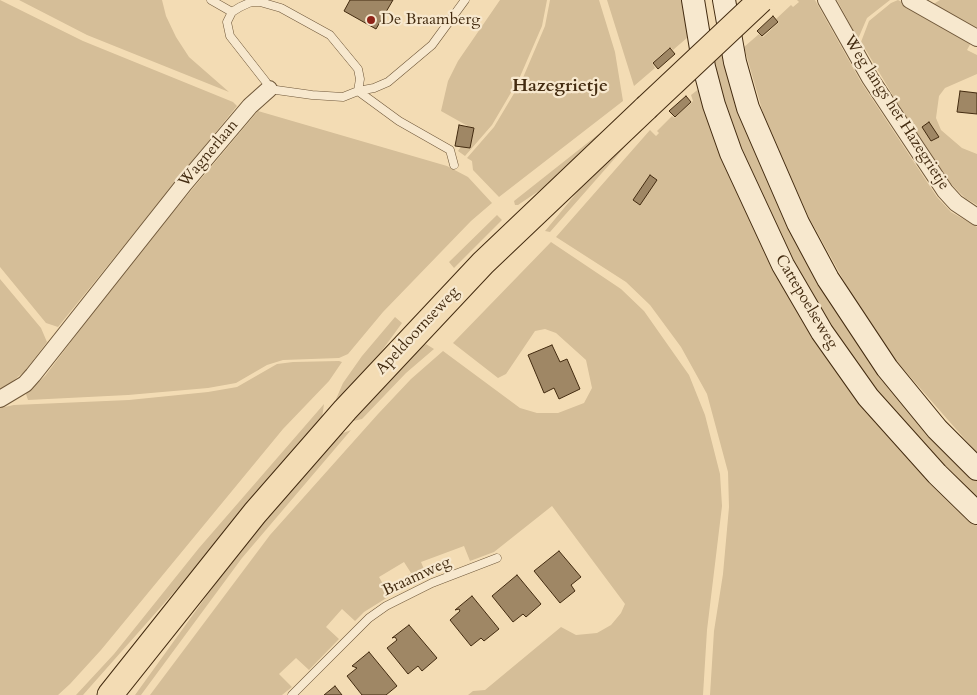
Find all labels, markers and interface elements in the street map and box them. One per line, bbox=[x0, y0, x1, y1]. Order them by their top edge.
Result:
place label: De Braamberg bbox=[381, 10, 480, 30]
marker: De Braamberg bbox=[365, 14, 377, 26]
street label: Weg langs het Hazegrietje bbox=[839, 32, 953, 194]
district label: Hazegrietje bbox=[512, 76, 608, 98]
street label: Wagnerlaan bbox=[175, 116, 243, 192]
street label: Cattepoelseweg bbox=[770, 251, 842, 353]
street label: Apeldoornseweg bbox=[372, 283, 464, 379]
street label: Braamweg bbox=[380, 553, 454, 601]

